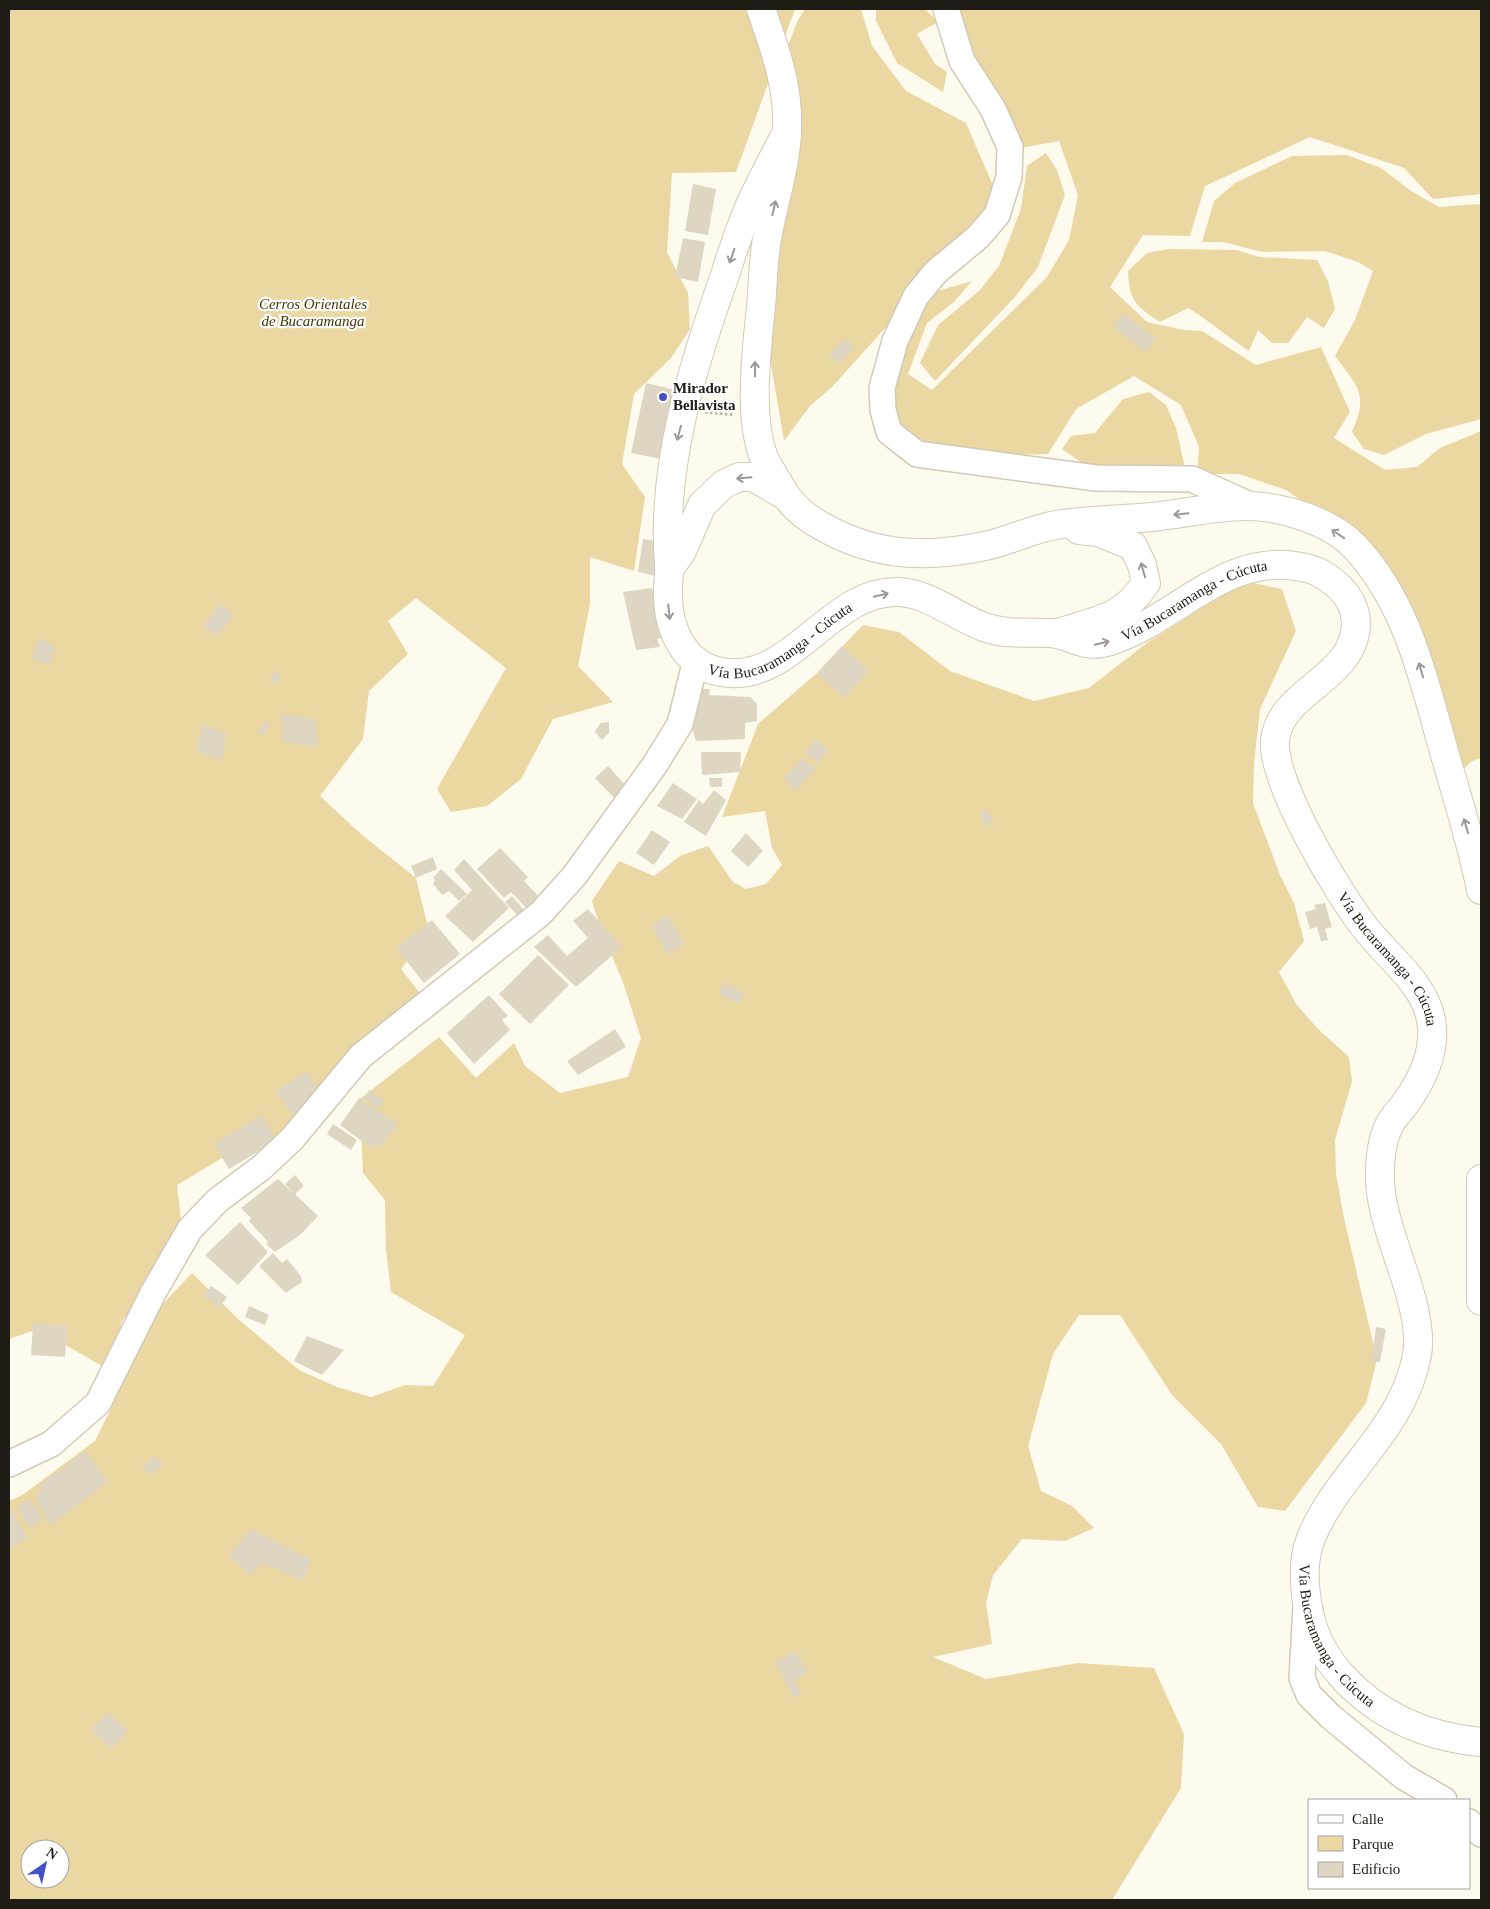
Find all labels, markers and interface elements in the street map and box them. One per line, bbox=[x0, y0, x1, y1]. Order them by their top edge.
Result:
one-way arrow bbox=[770, 200, 779, 216]
one-way arrow bbox=[726, 248, 736, 264]
park label: Cerros Orientales de Bucaramanga bbox=[259, 296, 367, 329]
one-way arrow bbox=[750, 361, 760, 377]
place label: Mirador Bellavista bbox=[673, 380, 736, 413]
marker: Mirador Bellavista bbox=[657, 391, 669, 403]
one-way arrow bbox=[674, 424, 683, 440]
one-way arrow bbox=[737, 473, 753, 482]
one-way arrow bbox=[1174, 509, 1190, 519]
one-way arrow bbox=[1331, 529, 1345, 539]
street label: Vía Bucaramanga - Cúcuta bbox=[1119, 557, 1269, 644]
one-way arrow bbox=[1137, 562, 1147, 578]
one-way arrow bbox=[872, 590, 888, 599]
street label: Vía Bucaramanga - Cúcuta bbox=[706, 599, 855, 681]
one-way arrow bbox=[665, 603, 674, 619]
one-way arrow bbox=[1093, 638, 1109, 647]
one-way arrow bbox=[1416, 662, 1425, 678]
one-way arrow bbox=[1460, 818, 1470, 834]
street label: Vía Bucaramanga - Cúcuta bbox=[1334, 889, 1440, 1027]
street label: Vía Bucaramanga - Cúcuta bbox=[1296, 1564, 1378, 1710]
legend bbox=[1308, 1799, 1470, 1889]
text: Calle bbox=[1352, 1811, 1384, 1827]
text: Parque bbox=[1352, 1836, 1394, 1852]
north arrow bbox=[20, 1839, 70, 1889]
text: N bbox=[44, 1845, 60, 1863]
text: Edificio bbox=[1352, 1861, 1400, 1877]

